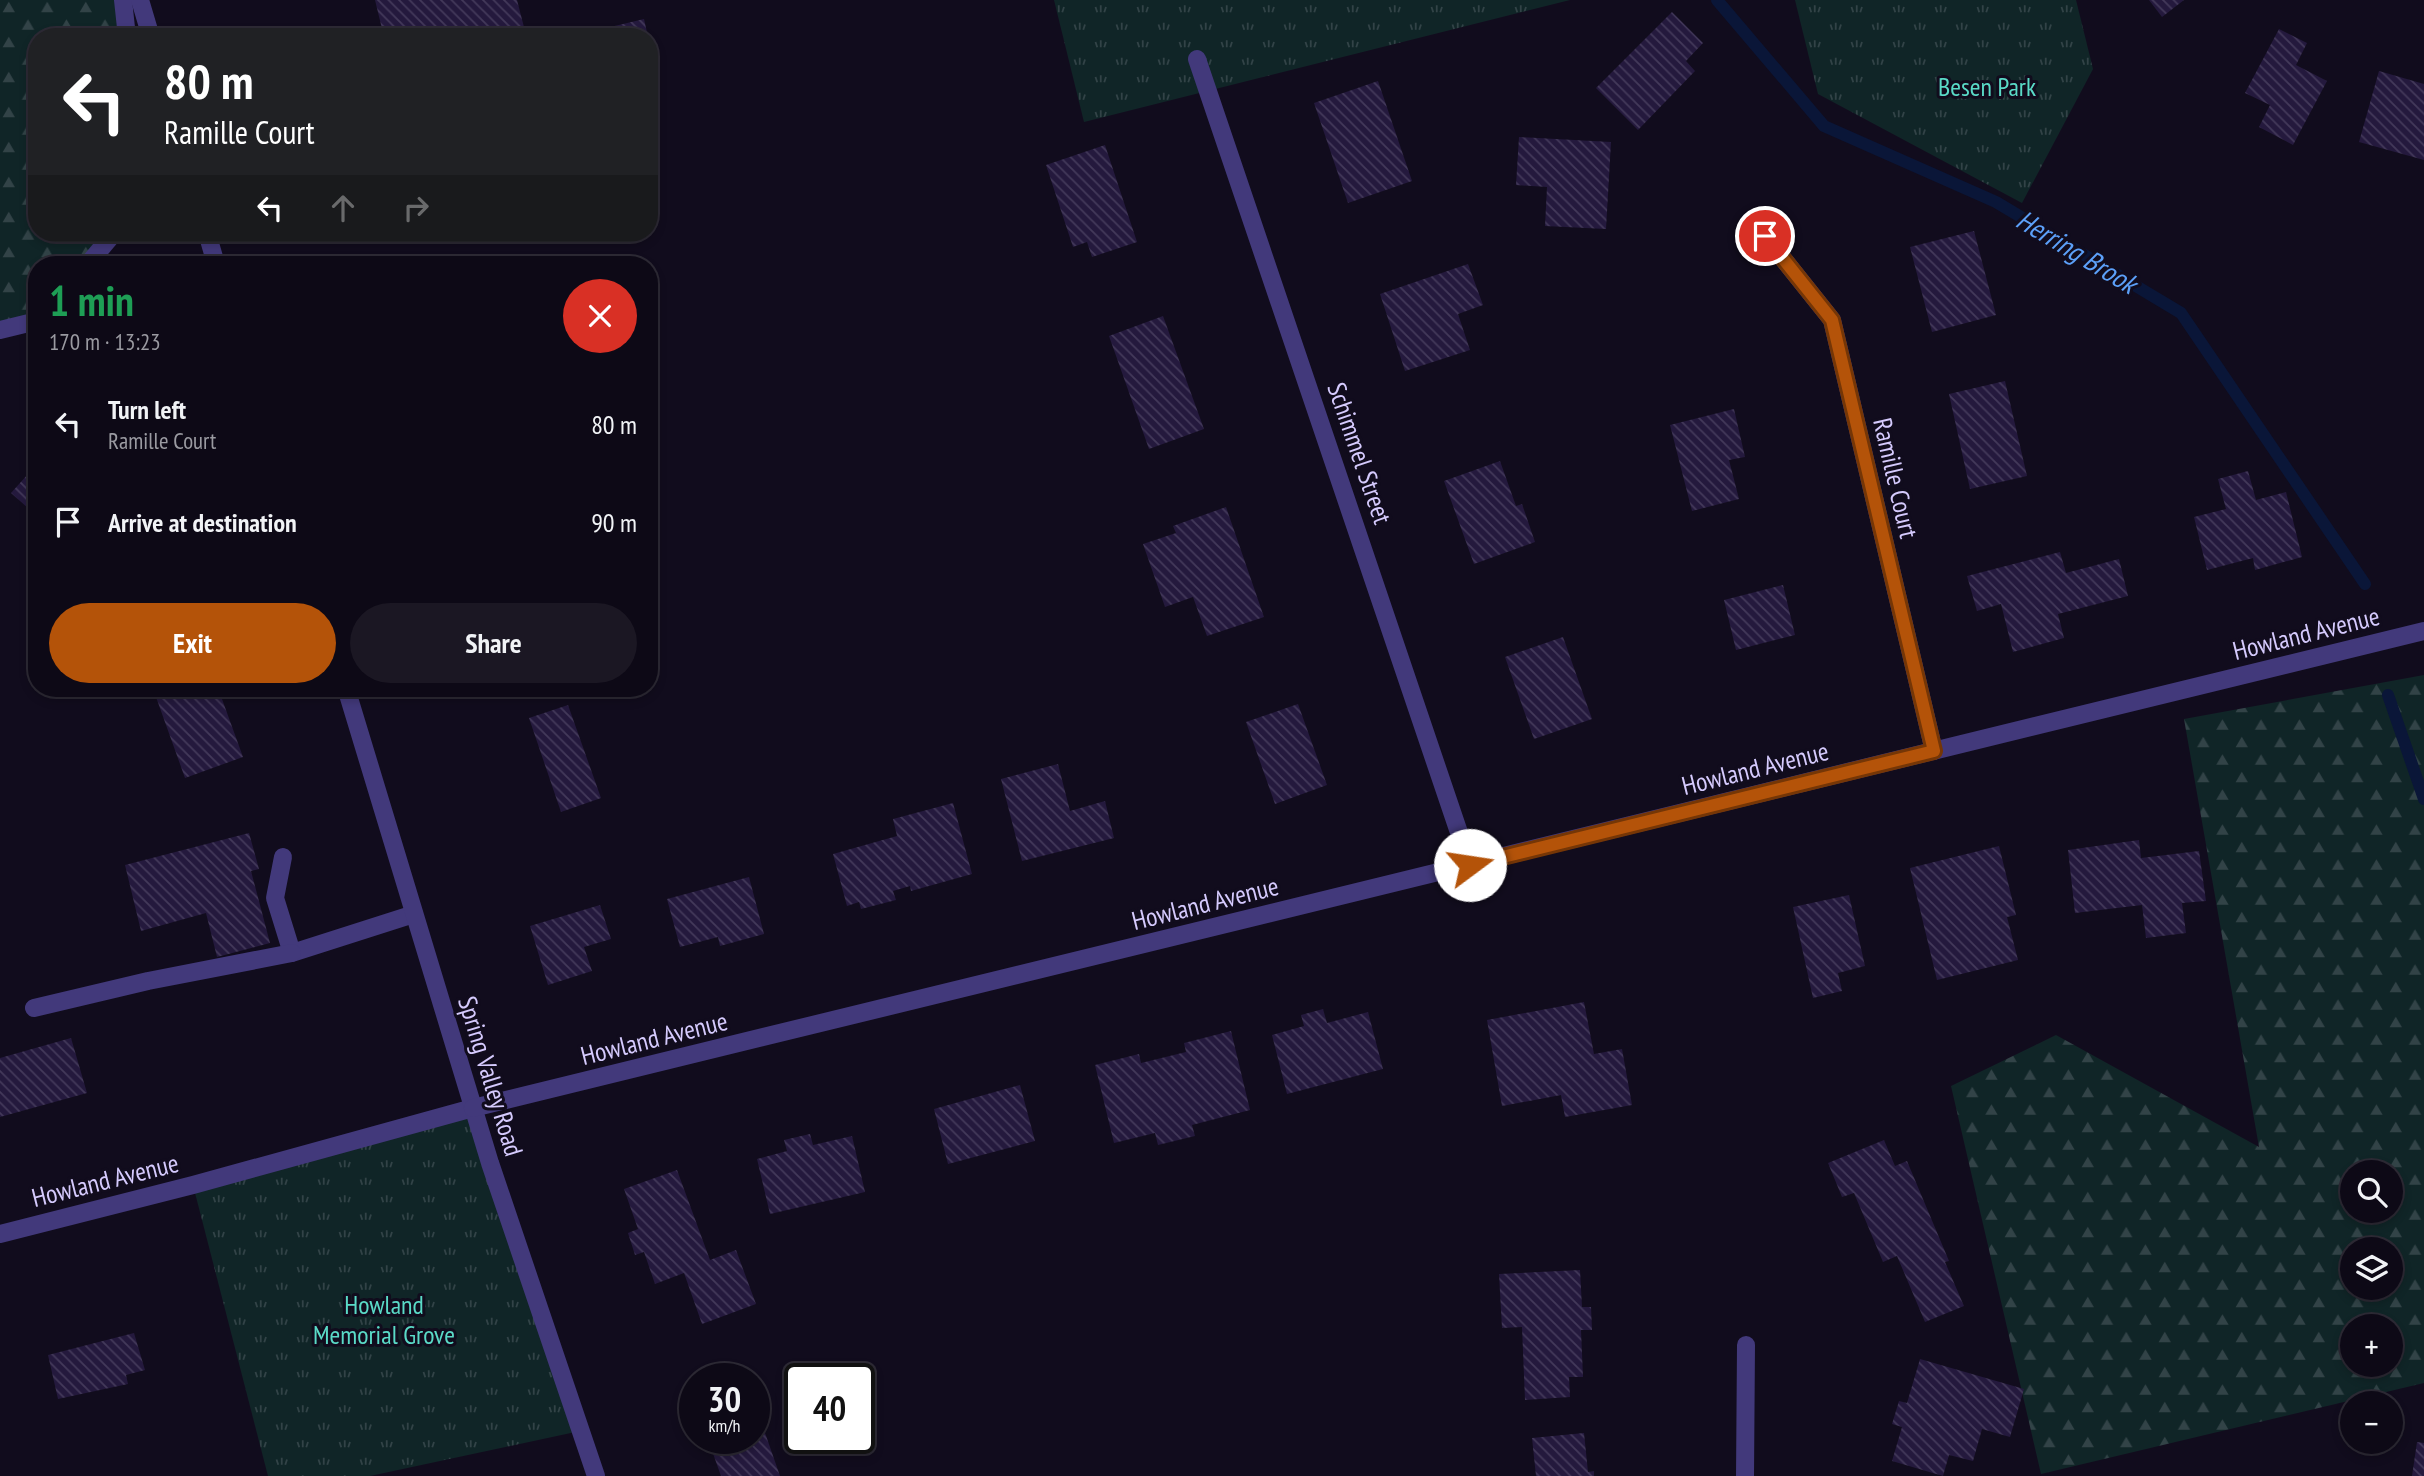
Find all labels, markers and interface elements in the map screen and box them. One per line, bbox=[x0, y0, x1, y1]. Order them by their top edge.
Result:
text: 80 m bbox=[164, 49, 253, 113]
icon: left bbox=[49, 56, 140, 147]
park label: Besen Park bbox=[1938, 70, 2036, 103]
text: Ramille Court bbox=[164, 111, 315, 153]
icon: left bbox=[251, 189, 289, 227]
icon: ahead bbox=[324, 189, 362, 227]
icon: right bbox=[397, 189, 435, 227]
water label: Herring Brook bbox=[2010, 201, 2147, 303]
pin bbox=[1735, 206, 1795, 266]
icon: arrive bbox=[1746, 217, 1784, 255]
text: 1 min bbox=[49, 273, 134, 328]
button: close bbox=[563, 279, 637, 353]
text: 170 m · 13:23 bbox=[49, 327, 161, 356]
street label: Schimmel Street bbox=[1320, 378, 1400, 528]
text: Turn left bbox=[108, 393, 186, 426]
icon: left bbox=[49, 405, 87, 443]
text: 80 m bbox=[591, 408, 637, 441]
street label: Ramille Court bbox=[1866, 415, 1926, 541]
text: Ramille Court bbox=[108, 426, 216, 455]
icon: arrive bbox=[49, 503, 87, 541]
text: Arrive at destination bbox=[108, 506, 297, 539]
text: 90 m bbox=[591, 506, 637, 539]
street label: Howland Avenue bbox=[2229, 599, 2383, 667]
button: Exit bbox=[49, 603, 336, 683]
button: Share bbox=[350, 603, 637, 683]
street label: Howland Avenue bbox=[1678, 734, 1832, 802]
position arrow bbox=[1433, 828, 1507, 902]
street label: Howland Avenue bbox=[1128, 869, 1282, 937]
street label: Spring Valley Road bbox=[451, 992, 531, 1160]
street label: Howland Avenue bbox=[577, 1004, 731, 1072]
street label: Howland Avenue bbox=[28, 1146, 182, 1214]
map controls bbox=[2340, 1160, 2403, 1454]
button: search bbox=[2340, 1160, 2403, 1223]
button: layers bbox=[2340, 1237, 2403, 1300]
park label: Howland Memorial Grove bbox=[313, 1288, 455, 1351]
button: + bbox=[2340, 1314, 2403, 1377]
speed limit sign: 40 bbox=[784, 1363, 875, 1454]
text: 30 bbox=[708, 1376, 741, 1422]
button: − bbox=[2340, 1391, 2403, 1454]
text: km/h bbox=[709, 1414, 740, 1437]

